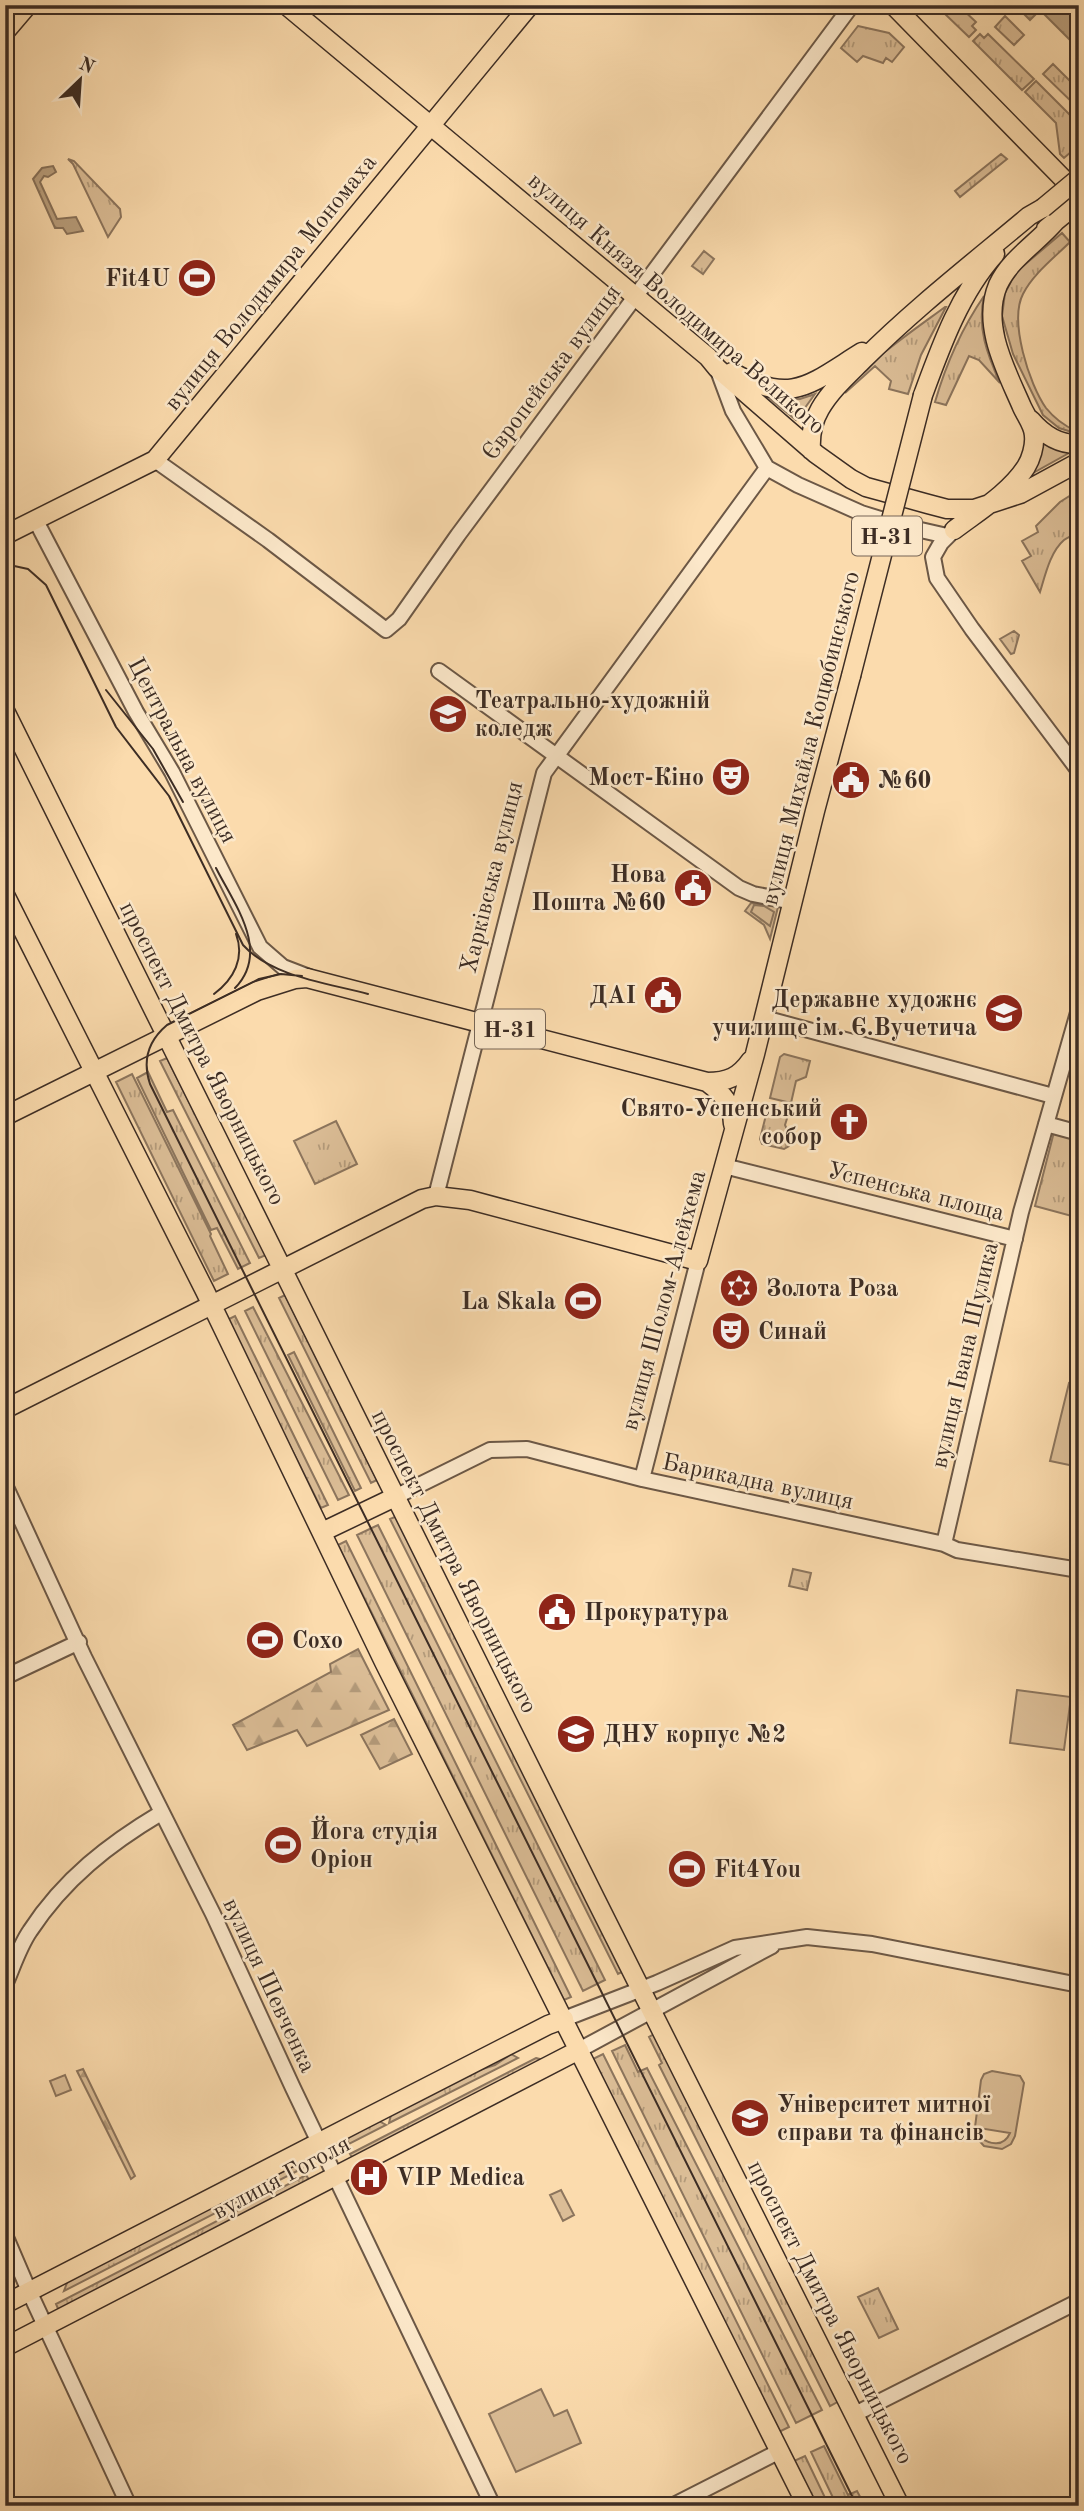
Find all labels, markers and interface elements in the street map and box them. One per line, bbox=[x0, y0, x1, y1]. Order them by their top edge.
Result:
north arrow bbox=[46, 46, 116, 116]
text: N bbox=[76, 55, 97, 79]
street label: вулиця Володимира Мономаха bbox=[161, 151, 382, 416]
street label: вулиця Князя Володимира Великого bbox=[523, 169, 829, 440]
sports icon: Fit4U bbox=[176, 257, 218, 299]
place label: Fit4U bbox=[105, 268, 170, 292]
street label: Європейська вулиця bbox=[479, 281, 626, 465]
road number: Н-31 bbox=[852, 516, 922, 556]
street label: вулиця Михайла Коцюбинського bbox=[759, 569, 865, 908]
street label: Центральна вулиця bbox=[122, 654, 240, 848]
place label: Театрально-художній коледж bbox=[475, 690, 710, 742]
school or university icon: Театрально-художній коледж bbox=[427, 693, 469, 735]
theatre icon: Мост-Кіно bbox=[710, 756, 752, 798]
public building icon: №60 bbox=[830, 759, 872, 801]
place label: Мост-Кіно bbox=[588, 767, 704, 791]
place label: №60 bbox=[878, 770, 931, 794]
street label: Харківська вулиця bbox=[457, 779, 528, 976]
place label: Нова Пошта №60 bbox=[531, 864, 666, 916]
public building icon: Нова Пошта №60 bbox=[672, 867, 714, 909]
street label: проспект Дмитра Яворницького bbox=[114, 898, 288, 1210]
public building icon: ДАІ bbox=[642, 974, 684, 1016]
place label: ДАІ bbox=[590, 985, 636, 1009]
place label: Державне художнє училище ім. Є.Вучетича bbox=[712, 989, 977, 1041]
school or university icon: Державне художнє училище ім. Є.Вучетича bbox=[983, 992, 1025, 1034]
road number: Н-31 bbox=[475, 1010, 545, 1048]
place label: Свято-Успенський собор bbox=[621, 1098, 822, 1150]
church icon: Свято-Успенський собор bbox=[828, 1101, 870, 1143]
street label: Успенська площа bbox=[825, 1159, 1007, 1227]
street label: вулиця Шолом-Алейхема bbox=[619, 1168, 711, 1433]
street label: вулиця Івана Шулика bbox=[928, 1240, 1004, 1471]
synagogue icon: Золота Роза bbox=[718, 1267, 760, 1309]
place label: Золота Роза bbox=[766, 1278, 898, 1302]
sports icon: La Skala bbox=[562, 1280, 604, 1322]
place label: La Skala bbox=[461, 1291, 556, 1315]
theatre icon: Синай bbox=[710, 1310, 752, 1352]
place label: Синай bbox=[758, 1321, 827, 1345]
street label: проспект Дмитра Яворницького bbox=[366, 1406, 540, 1718]
street label: Барикадна вулиця bbox=[660, 1451, 856, 1515]
public building icon: Прокуратура bbox=[536, 1591, 578, 1633]
place label: Прокуратура bbox=[584, 1602, 729, 1626]
sports icon: Сохо bbox=[244, 1619, 286, 1661]
place label: Сохо bbox=[292, 1630, 343, 1654]
school or university icon: ДНУ корпус №2 bbox=[555, 1713, 597, 1755]
place label: ДНУ корпус №2 bbox=[603, 1724, 786, 1748]
place label: Йога студія Оріон bbox=[310, 1815, 438, 1873]
sports icon: Йога студія Оріон bbox=[262, 1824, 304, 1866]
sports icon: Fit4You bbox=[666, 1848, 708, 1890]
place label: Fit4You bbox=[714, 1859, 801, 1883]
street label: вулиця Шевченка bbox=[217, 1895, 319, 2077]
place label: Університет митної справи та фінансів bbox=[777, 2094, 990, 2146]
school or university icon: Університет митної справи та фінансів bbox=[729, 2097, 771, 2139]
street label: вулиця Гоголя bbox=[209, 2133, 355, 2225]
hospital icon: VIP Medica bbox=[348, 2156, 390, 2198]
street label: проспект Дмитра Яворницького bbox=[742, 2157, 916, 2469]
place label: VIP Medica bbox=[396, 2167, 525, 2191]

